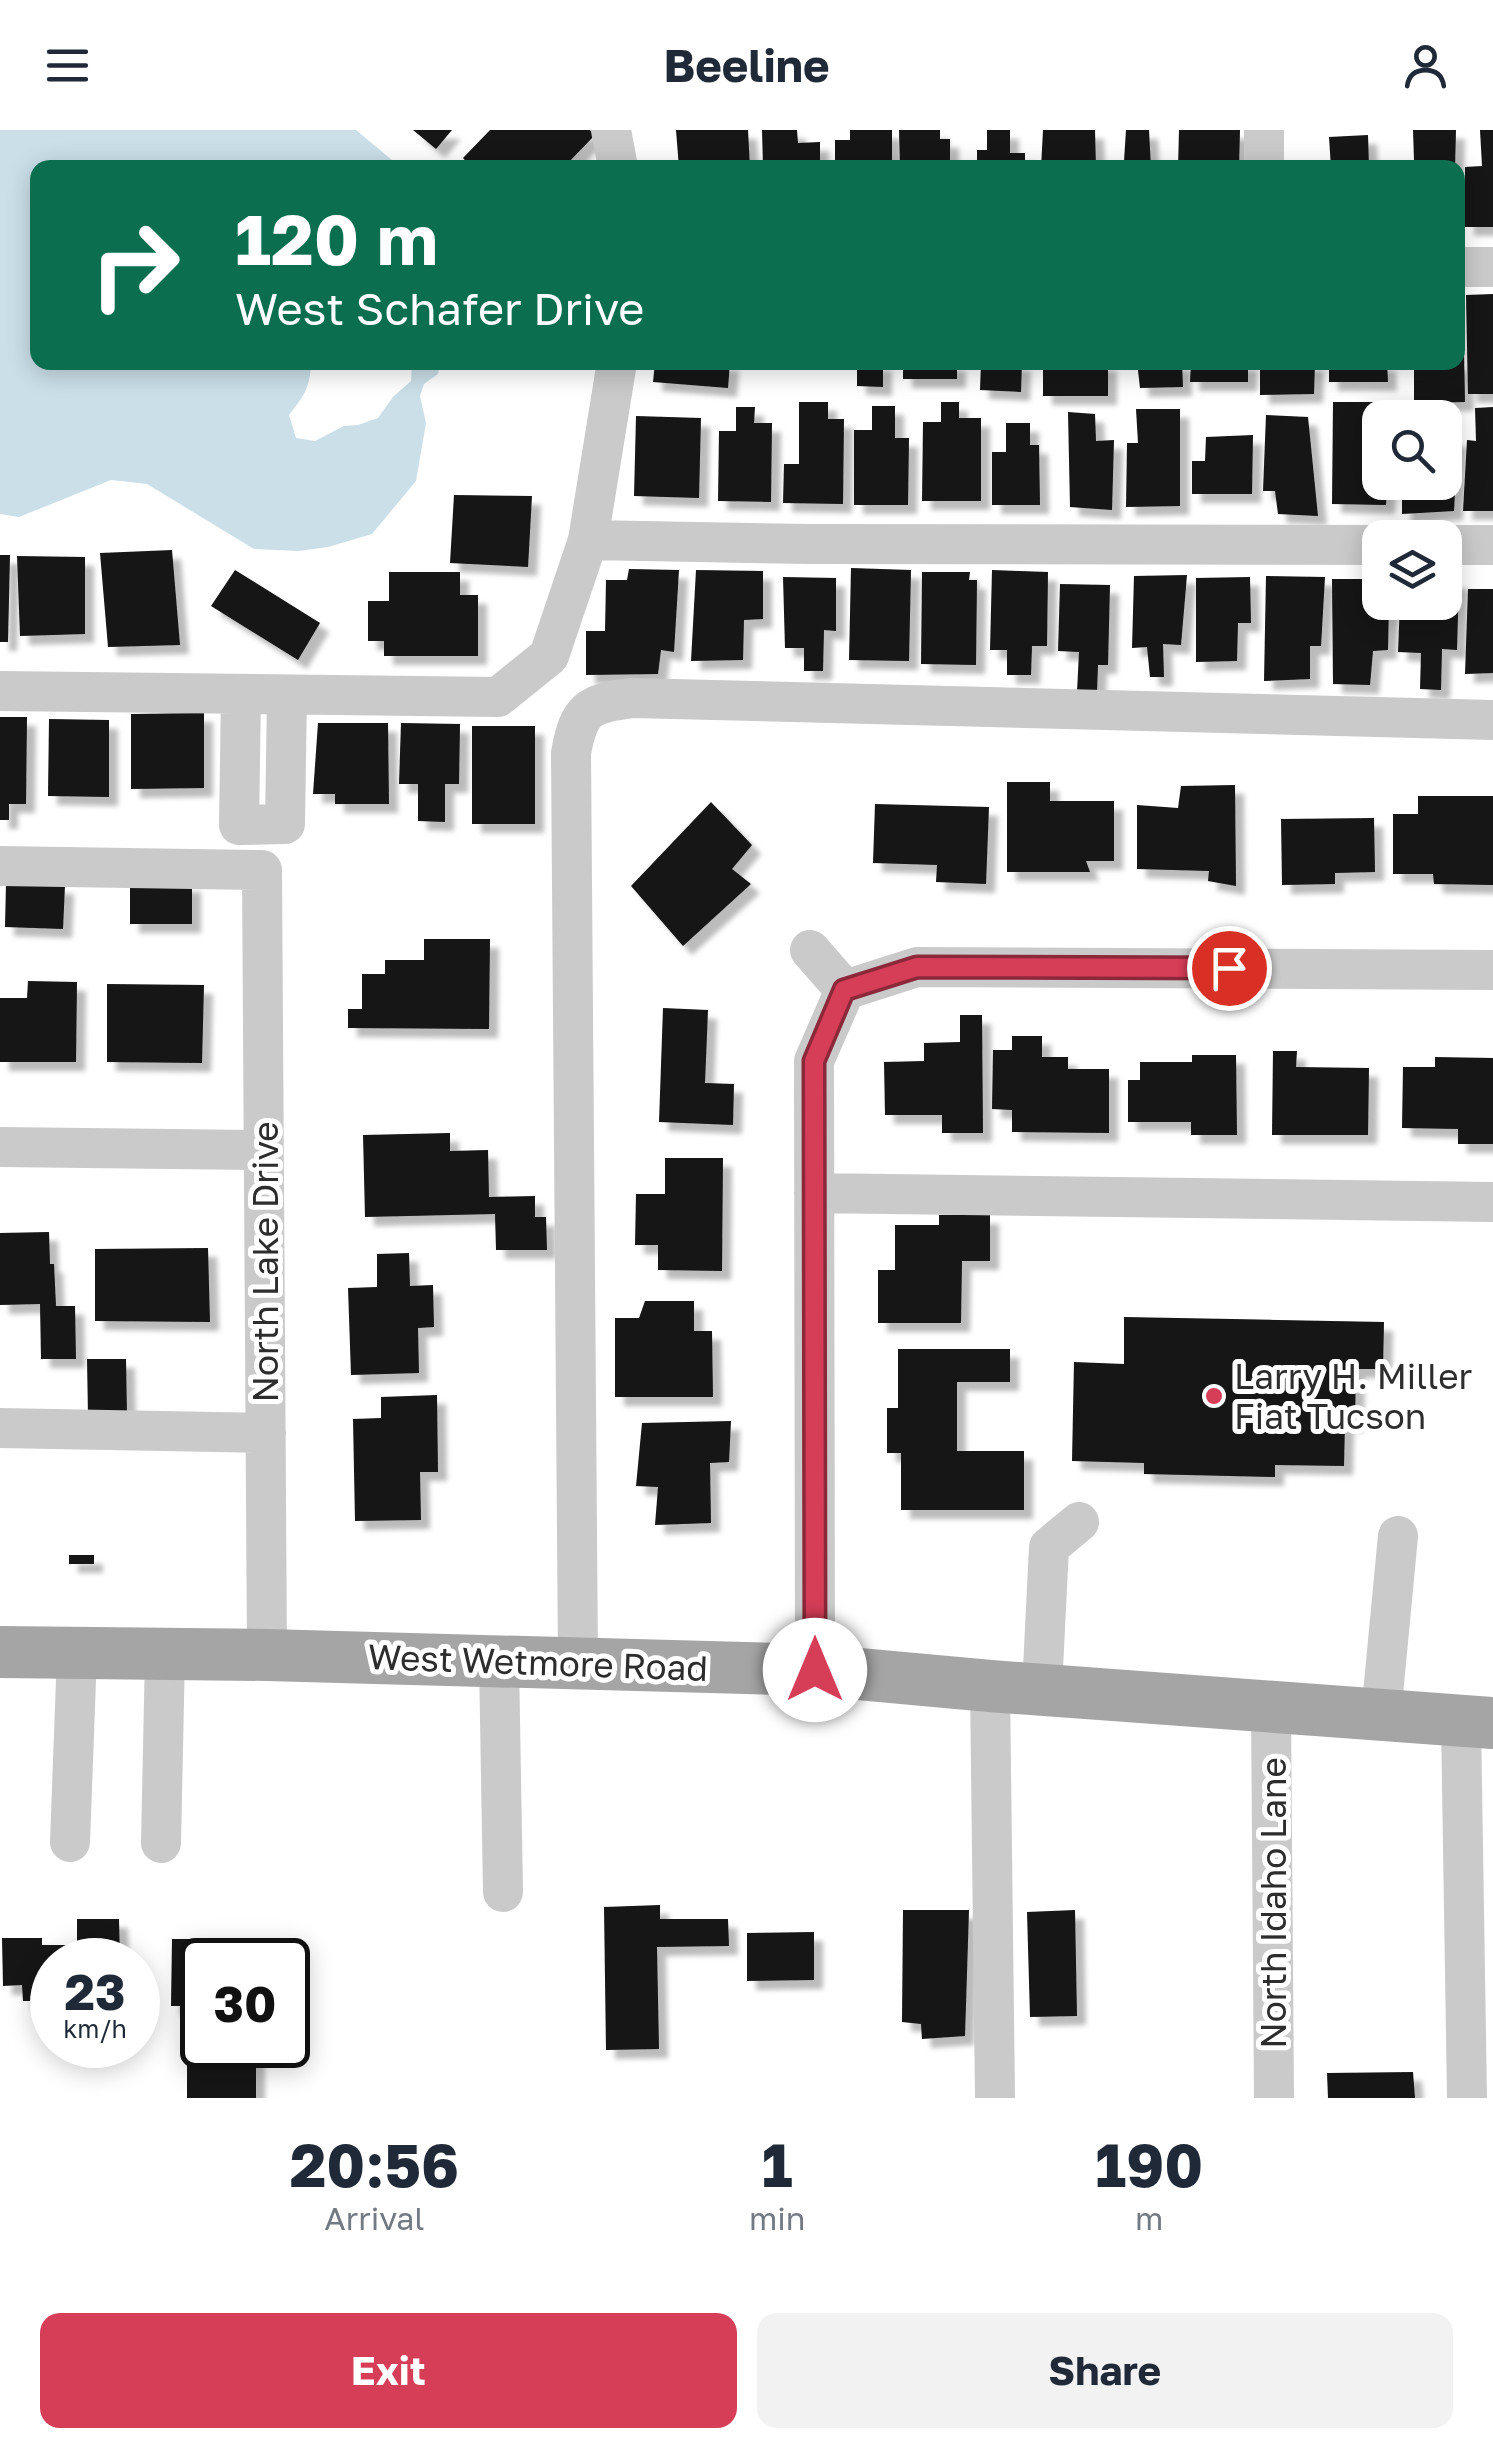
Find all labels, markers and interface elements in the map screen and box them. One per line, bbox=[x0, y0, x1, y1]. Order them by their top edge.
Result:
icon: menu bbox=[40, 38, 95, 93]
text: Beeline bbox=[663, 38, 830, 92]
icon: person bbox=[1398, 38, 1453, 93]
text: 120 m bbox=[235, 196, 438, 280]
icon: right bbox=[70, 200, 200, 330]
text: West Schafer Drive bbox=[235, 281, 644, 335]
map controls bbox=[1362, 400, 1462, 620]
button: search bbox=[1362, 400, 1462, 500]
button: layers bbox=[1362, 520, 1462, 620]
pin bbox=[1187, 926, 1272, 1011]
icon: arrive bbox=[1202, 941, 1257, 996]
street label: North Lake Drive bbox=[244, 1121, 286, 1403]
place label: Larry H. Miller Fiat Tucson bbox=[1234, 1355, 1472, 1437]
marker: Larry H. Miller Fiat Tucson bbox=[1203, 1385, 1225, 1407]
position arrow bbox=[763, 1618, 867, 1722]
street label: West Wetmore Road bbox=[367, 1635, 709, 1689]
street label: North Idaho Lane bbox=[1252, 1757, 1294, 2049]
speed limit sign: 30 bbox=[180, 1938, 310, 2068]
text: 23 bbox=[64, 1961, 125, 2021]
text: km/h bbox=[63, 2013, 127, 2044]
text: 20:56 bbox=[290, 2128, 459, 2200]
text: 1 bbox=[762, 2128, 793, 2200]
text: 190 bbox=[1095, 2128, 1203, 2200]
text: Arrival bbox=[324, 2199, 425, 2237]
text: min bbox=[749, 2199, 806, 2237]
text: m bbox=[1135, 2199, 1163, 2237]
button: Exit bbox=[40, 2313, 737, 2428]
button: Share bbox=[757, 2313, 1453, 2428]

